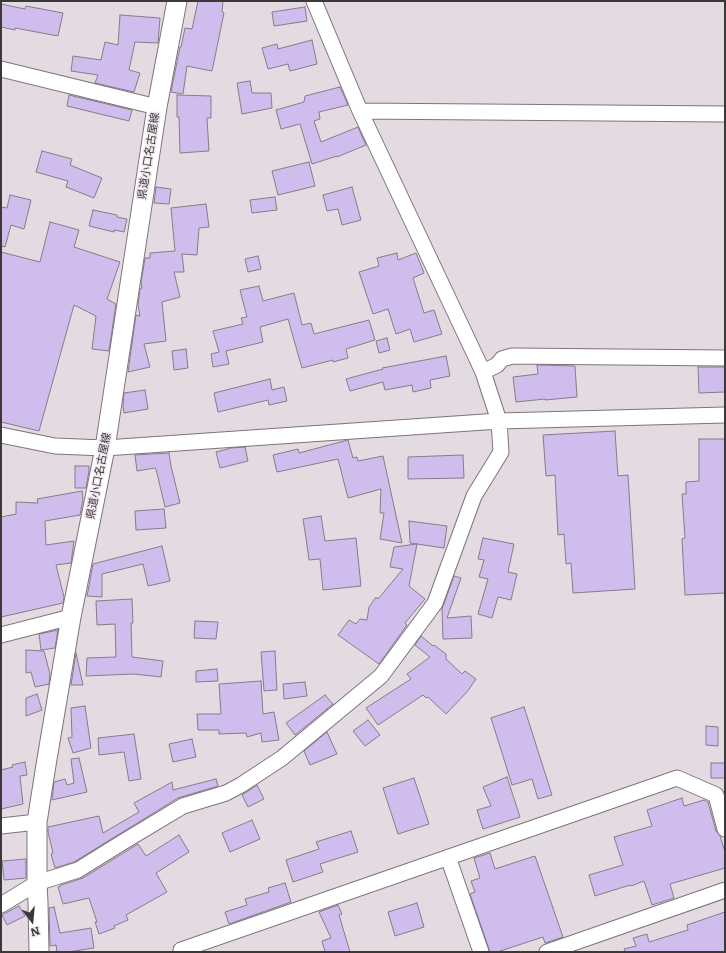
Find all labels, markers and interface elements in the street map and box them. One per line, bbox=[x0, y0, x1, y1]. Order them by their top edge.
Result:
street label: 県道小口名古屋線 bbox=[136, 112, 162, 200]
street label: 県道小口名古屋線 bbox=[84, 432, 114, 520]
north arrow bbox=[12, 901, 52, 941]
text: N bbox=[29, 924, 42, 941]

